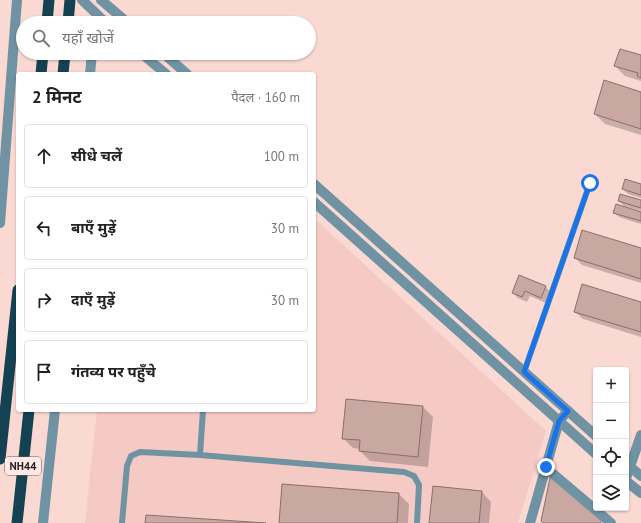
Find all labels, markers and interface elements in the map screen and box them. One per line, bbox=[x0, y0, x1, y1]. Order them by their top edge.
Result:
search box bbox=[16, 16, 316, 60]
icon: search bbox=[30, 27, 52, 49]
text: यहाँ खोजें bbox=[62, 28, 114, 47]
text: 2 मिनट bbox=[32, 86, 82, 108]
text: पैदल · 160 m bbox=[231, 89, 300, 106]
icon: ahead bbox=[33, 145, 55, 167]
text: सीधे चलें bbox=[71, 146, 122, 165]
text: 100 m bbox=[264, 148, 299, 165]
route start bbox=[581, 174, 599, 192]
icon: left bbox=[33, 217, 55, 239]
text: बाएँ मुड़ें bbox=[71, 218, 116, 237]
text: 30 m bbox=[271, 220, 299, 237]
icon: right bbox=[33, 289, 55, 311]
text: दाएँ मुड़ें bbox=[71, 290, 115, 309]
text: 30 m bbox=[271, 292, 299, 309]
icon: arrive bbox=[33, 361, 55, 383]
text: गंतव्य पर पहुँचे bbox=[71, 362, 156, 381]
map controls bbox=[593, 367, 629, 511]
button: + bbox=[593, 367, 629, 403]
button: − bbox=[593, 403, 629, 439]
button: locate bbox=[593, 439, 629, 475]
road number: NH44 bbox=[5, 457, 41, 475]
route end bbox=[537, 458, 555, 476]
button: layers bbox=[593, 475, 629, 511]

